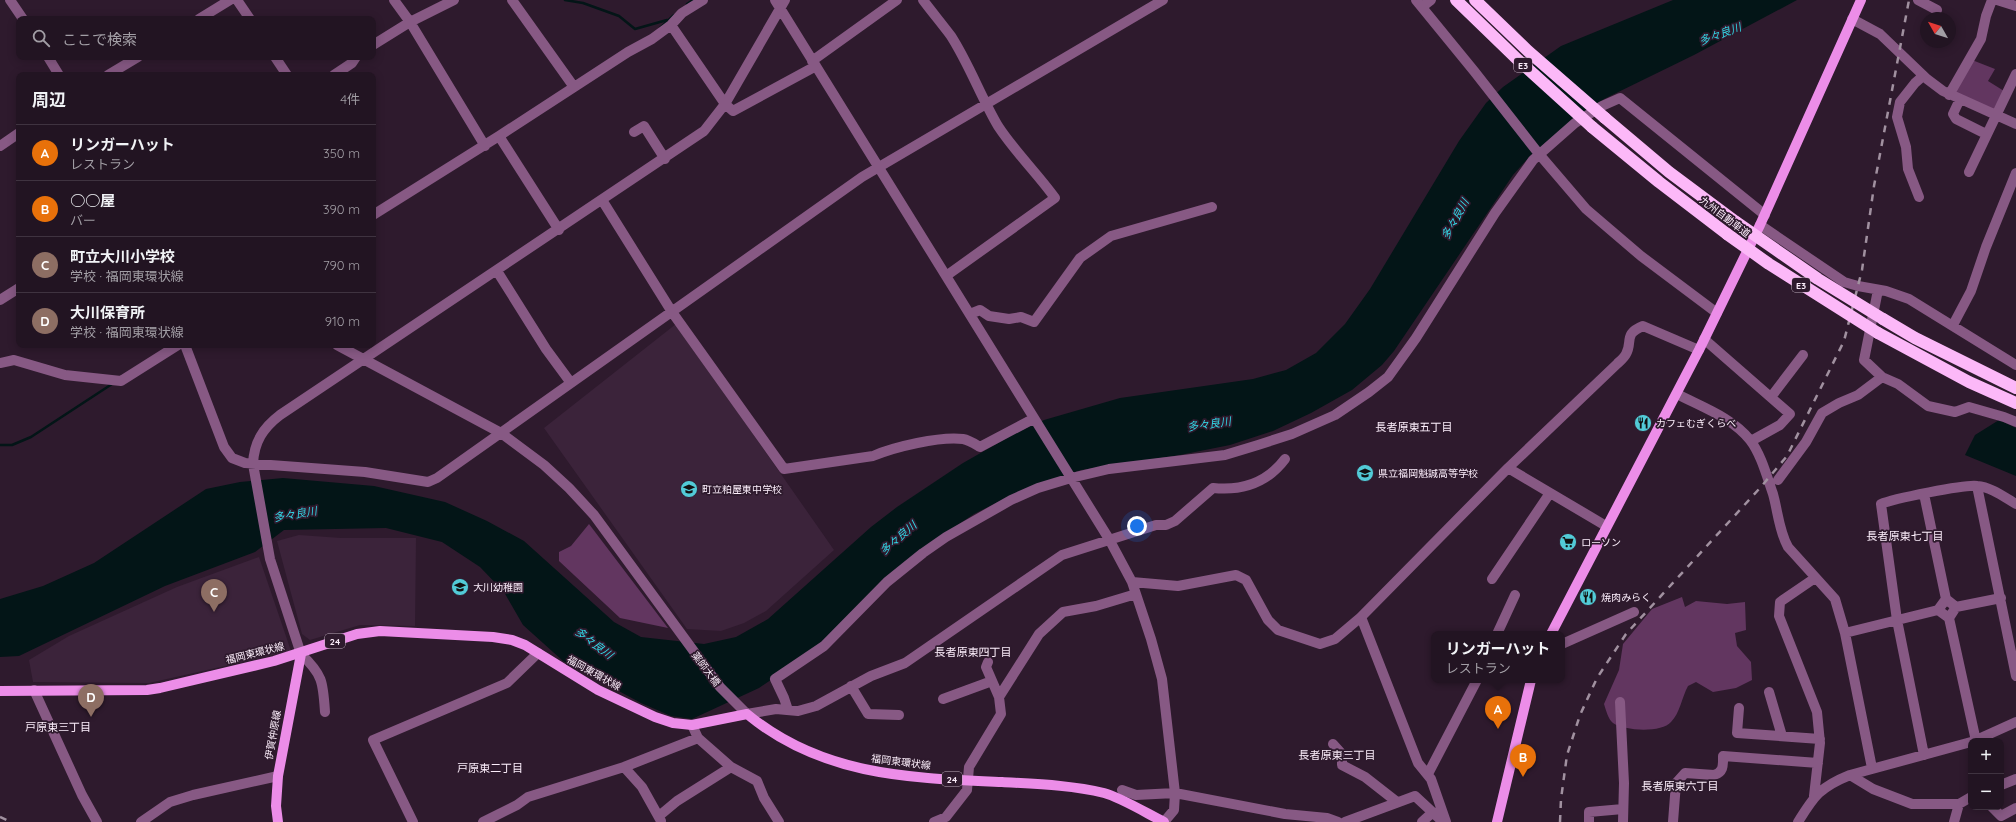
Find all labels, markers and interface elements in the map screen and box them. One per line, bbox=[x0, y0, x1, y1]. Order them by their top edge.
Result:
north arrow bbox=[1920, 12, 1956, 48]
search box bbox=[16, 16, 376, 60]
water label: 多々良川 bbox=[1697, 20, 1744, 48]
icon: search bbox=[30, 27, 52, 49]
text: ここで検索 bbox=[62, 30, 137, 49]
road number: E3 bbox=[1514, 58, 1532, 72]
text: 周辺 bbox=[32, 89, 66, 110]
text: 4件 bbox=[340, 91, 360, 107]
text: リンガーハット bbox=[70, 135, 175, 154]
text: A bbox=[41, 145, 49, 161]
text: 350 m bbox=[323, 145, 360, 161]
text: レストラン bbox=[70, 156, 135, 172]
text: ○○屋 bbox=[70, 191, 115, 210]
street label: 九州自動車道 bbox=[1697, 194, 1753, 240]
water label: 多々良川 bbox=[1438, 195, 1472, 242]
text: B bbox=[41, 201, 49, 217]
text: 390 m bbox=[323, 201, 360, 217]
text: バー bbox=[70, 212, 96, 228]
text: 町立大川小学校 bbox=[70, 247, 175, 266]
text: C bbox=[41, 257, 49, 273]
text: 790 m bbox=[323, 257, 360, 273]
text: 学校 · 福岡東環状線 bbox=[70, 268, 184, 284]
road number: E3 bbox=[1792, 278, 1810, 292]
text: 大川保育所 bbox=[70, 303, 145, 322]
text: D bbox=[40, 313, 50, 329]
text: 910 m bbox=[325, 313, 360, 329]
text: 学校 · 福岡東環状線 bbox=[70, 324, 184, 340]
restaurant icon: カフェむぎくらべ bbox=[1633, 413, 1653, 433]
water label: 多々良川 bbox=[1186, 414, 1233, 434]
place label: カフェむぎくらべ bbox=[1656, 417, 1736, 430]
district label: 長者原東五丁目 bbox=[1376, 420, 1453, 434]
school or university icon: 県立福岡魁誠高等学校 bbox=[1355, 463, 1375, 483]
place label: 県立福岡魁誠高等学校 bbox=[1378, 467, 1478, 480]
school or university icon: 町立粕屋東中学校 bbox=[679, 479, 699, 499]
place label: 町立粕屋東中学校 bbox=[702, 483, 782, 496]
water label: 多々良川 bbox=[272, 503, 319, 524]
your location bbox=[1127, 516, 1147, 536]
water label: 多々良川 bbox=[877, 518, 920, 558]
district label: 長者原東七丁目 bbox=[1867, 529, 1944, 543]
supermarket icon: ローソン bbox=[1558, 532, 1578, 552]
place label: ローソン bbox=[1581, 536, 1621, 549]
school or university icon: 大川幼稚園 bbox=[450, 577, 470, 597]
pin: C bbox=[201, 579, 227, 612]
place label: 大川幼稚園 bbox=[473, 581, 523, 594]
restaurant icon: 焼肉みらく bbox=[1578, 587, 1598, 607]
place label: 焼肉みらく bbox=[1601, 591, 1651, 604]
water label: 多々良川 bbox=[572, 624, 617, 662]
popup bbox=[1431, 631, 1565, 683]
road number: 24 bbox=[325, 634, 345, 648]
street label: 福岡東環状線 bbox=[224, 639, 286, 667]
text: リンガーハット bbox=[1446, 639, 1550, 658]
district label: 長者原東四丁目 bbox=[935, 645, 1012, 659]
street label: 薬師大橋 bbox=[689, 649, 723, 689]
street label: 福岡東環状線 bbox=[565, 653, 623, 693]
text: レストラン bbox=[1446, 660, 1511, 676]
pin: D bbox=[78, 684, 104, 717]
pin: A bbox=[1485, 696, 1511, 729]
street label: 伊賀仲原線 bbox=[262, 709, 284, 761]
district label: 戸原東三丁目 bbox=[25, 720, 91, 734]
map controls bbox=[1968, 738, 2004, 810]
button: + bbox=[1968, 738, 2004, 774]
pin: B bbox=[1510, 744, 1536, 777]
district label: 長者原東三丁目 bbox=[1299, 748, 1376, 762]
street label: 福岡東環状線 bbox=[870, 752, 932, 772]
district label: 戸原東二丁目 bbox=[457, 761, 523, 775]
road number: 24 bbox=[942, 772, 962, 786]
button: − bbox=[1968, 774, 2004, 810]
district label: 長者原東六丁目 bbox=[1642, 779, 1719, 793]

